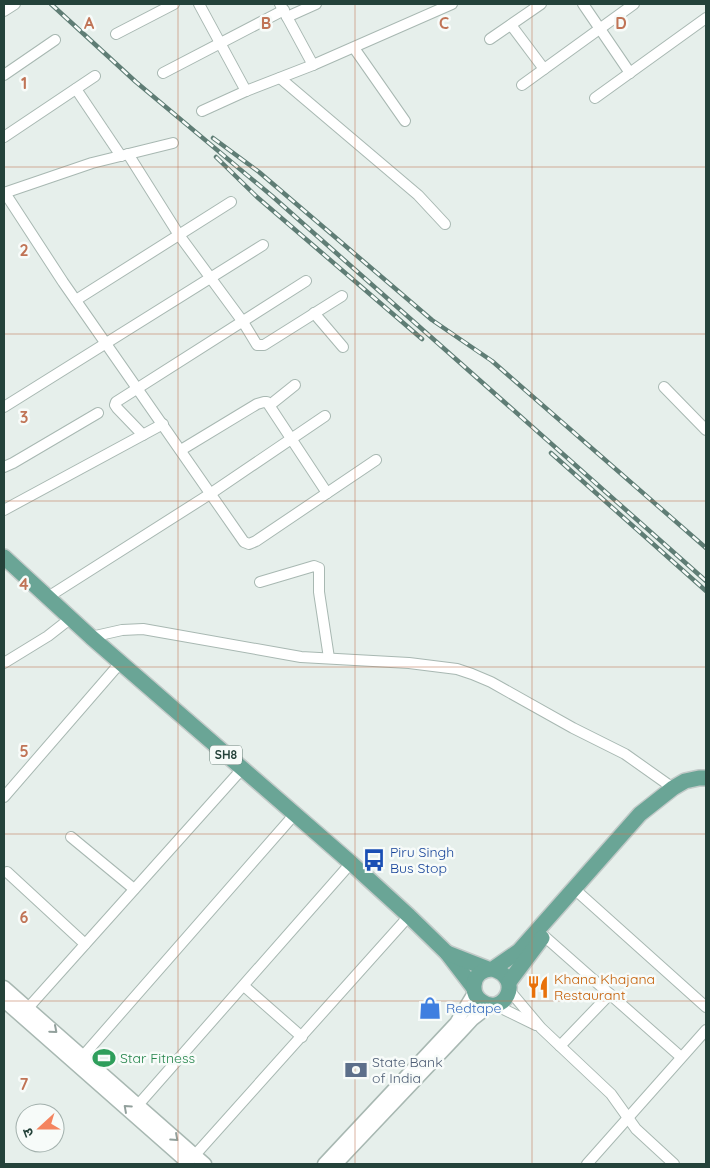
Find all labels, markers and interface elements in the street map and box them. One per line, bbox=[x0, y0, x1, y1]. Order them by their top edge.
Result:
text: A bbox=[84, 13, 95, 33]
text: B bbox=[261, 13, 271, 33]
text: C bbox=[439, 13, 449, 33]
text: D bbox=[615, 13, 627, 33]
text: 1 bbox=[21, 73, 27, 93]
text: 2 bbox=[19, 240, 29, 260]
text: 3 bbox=[20, 407, 28, 427]
text: 4 bbox=[19, 574, 29, 594]
text: 5 bbox=[19, 741, 29, 761]
road number: SH8 bbox=[210, 746, 242, 764]
place label: Piru Singh Bus Stop bbox=[390, 843, 454, 877]
bus stop icon: Piru Singh Bus Stop bbox=[361, 847, 387, 873]
text: 6 bbox=[20, 907, 29, 927]
place label: Khana Khajana Restaurant bbox=[554, 970, 655, 1004]
restaurant icon: Khana Khajana Restaurant bbox=[525, 974, 551, 1000]
shop icon: Redtape bbox=[417, 995, 443, 1021]
place label: Redtape bbox=[446, 999, 501, 1017]
one-way arrow bbox=[48, 1025, 57, 1034]
sports icon: Star Fitness bbox=[91, 1045, 117, 1071]
place label: Star Fitness bbox=[120, 1049, 195, 1067]
place label: State Bank of India bbox=[372, 1053, 443, 1087]
bank icon: State Bank of India bbox=[343, 1057, 369, 1083]
text: 7 bbox=[20, 1074, 29, 1094]
north arrow bbox=[15, 1103, 65, 1153]
one-way arrow bbox=[123, 1105, 132, 1114]
text: उ bbox=[18, 1125, 38, 1140]
one-way arrow bbox=[170, 1132, 179, 1141]

